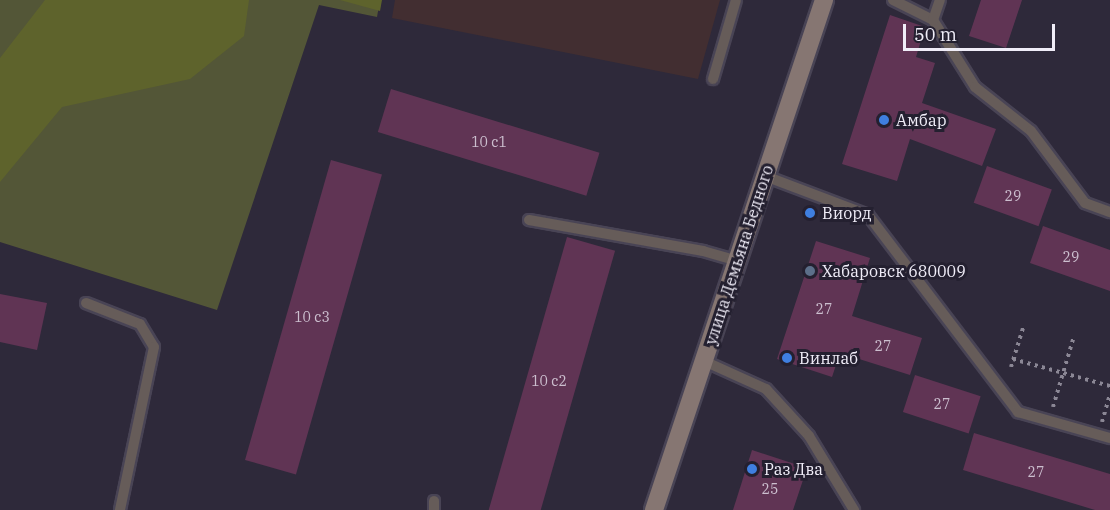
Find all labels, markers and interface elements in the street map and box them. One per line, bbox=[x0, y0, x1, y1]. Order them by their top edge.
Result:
scale bar bbox=[906, 12, 1058, 50]
text: 50 m bbox=[914, 23, 957, 46]
place label: Амбар bbox=[896, 110, 946, 130]
marker: Амбар bbox=[877, 113, 891, 127]
house number: 10 с1 bbox=[471, 134, 507, 150]
street label: улица Демьяна Бедного bbox=[701, 163, 777, 347]
house number: 29 bbox=[1005, 188, 1021, 204]
place label: Виорд bbox=[822, 203, 872, 223]
marker: Виорд bbox=[803, 206, 817, 220]
house number: 29 bbox=[1063, 249, 1079, 265]
place label: Хабаровск 680009 bbox=[822, 261, 966, 281]
marker: Хабаровск 680009 bbox=[803, 264, 817, 278]
house number: 27 bbox=[816, 301, 832, 317]
house number: 10 с3 bbox=[294, 309, 330, 325]
house number: 27 bbox=[875, 338, 891, 354]
place label: Винлаб bbox=[799, 348, 858, 368]
marker: Винлаб bbox=[780, 351, 794, 365]
house number: 10 с2 bbox=[531, 373, 567, 389]
house number: 27 bbox=[934, 396, 950, 412]
place label: Раз Два bbox=[764, 459, 823, 479]
marker: Раз Два bbox=[745, 462, 759, 476]
house number: 27 bbox=[1028, 464, 1044, 480]
house number: 25 bbox=[762, 481, 778, 497]

